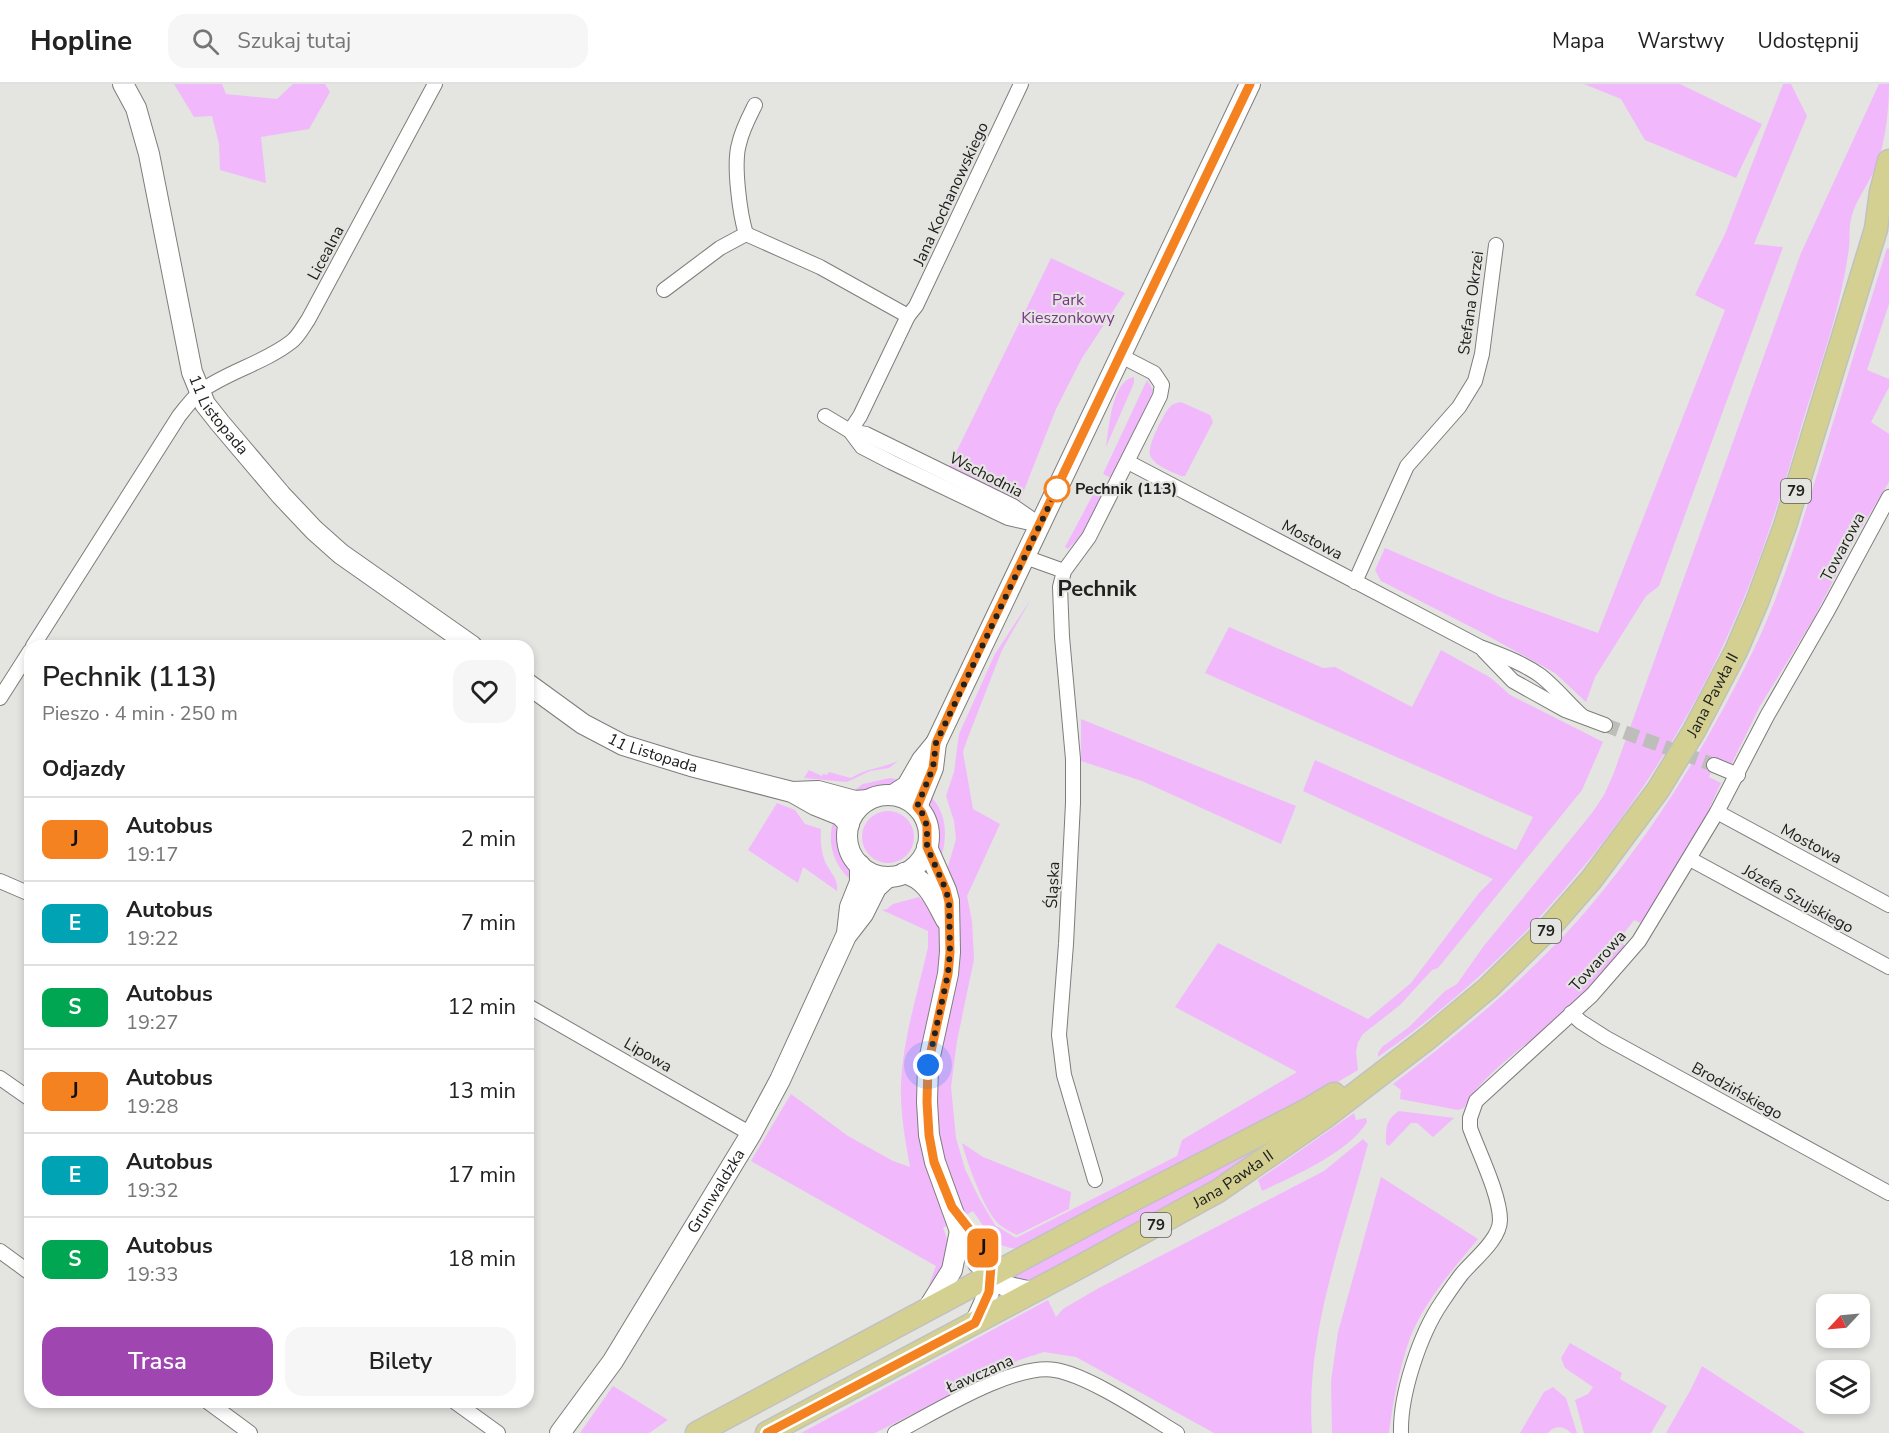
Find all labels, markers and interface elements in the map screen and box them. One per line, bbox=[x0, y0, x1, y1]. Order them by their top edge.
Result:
search box bbox=[168, 14, 588, 68]
text: Hopline bbox=[30, 22, 132, 60]
icon: search bbox=[189, 25, 222, 58]
text: Szukaj tutaj bbox=[237, 26, 351, 56]
text: Mapa bbox=[1552, 27, 1605, 55]
text: Warstwy bbox=[1638, 27, 1724, 55]
text: Udostępnij bbox=[1757, 27, 1859, 55]
street label: Jana Kochanowskiego bbox=[908, 118, 994, 270]
street label: Licealna bbox=[302, 222, 350, 284]
street label: Stefana Okrzei bbox=[1453, 250, 1489, 356]
park label: Park Kieszonkowy bbox=[1021, 289, 1116, 329]
street label: 11 Listopada bbox=[183, 372, 253, 460]
street label: Wschodnia bbox=[945, 447, 1027, 503]
marker: Pechnik (113) bbox=[1044, 476, 1070, 502]
place label: Pechnik (113) bbox=[1075, 478, 1177, 500]
road number: 79 bbox=[1781, 479, 1811, 503]
street label: Towarowa bbox=[1816, 509, 1870, 585]
street label: Mostowa bbox=[1278, 515, 1346, 565]
district label: Pechnik bbox=[1057, 574, 1138, 604]
street label: Jana Pawła II bbox=[1681, 649, 1744, 743]
text: Pechnik (113) bbox=[42, 658, 218, 696]
button: heart bbox=[453, 660, 516, 723]
text: Pieszo · 4 min · 250 m bbox=[42, 700, 238, 727]
street label: 11 Listopada bbox=[604, 728, 700, 778]
text: Odjazdy bbox=[42, 754, 125, 784]
text: Autobus bbox=[126, 811, 213, 841]
street label: Mostowa bbox=[1777, 819, 1845, 869]
text: 2 min bbox=[461, 824, 516, 854]
text: J bbox=[71, 825, 79, 853]
text: 19:17 bbox=[126, 841, 179, 868]
street label: Józefa Szujskiego bbox=[1738, 859, 1858, 939]
street label: Śląska bbox=[1041, 861, 1065, 909]
text: Autobus bbox=[126, 895, 213, 925]
text: 7 min bbox=[461, 908, 516, 938]
text: E bbox=[69, 909, 81, 937]
road number: 79 bbox=[1531, 919, 1561, 943]
text: 19:22 bbox=[126, 925, 179, 952]
street label: Towarowa bbox=[1565, 926, 1631, 996]
text: Autobus bbox=[126, 979, 213, 1009]
text: 12 min bbox=[448, 992, 516, 1022]
text: S bbox=[68, 993, 82, 1021]
text: 19:27 bbox=[126, 1009, 179, 1036]
street label: Lipowa bbox=[620, 1032, 676, 1078]
your location bbox=[913, 1050, 943, 1080]
street label: Brodzińskiego bbox=[1687, 1057, 1787, 1125]
text: Autobus bbox=[126, 1063, 213, 1093]
text: 13 min bbox=[448, 1076, 516, 1106]
text: J bbox=[71, 1077, 79, 1105]
text: 19:28 bbox=[126, 1093, 179, 1120]
street label: Grunwaldzka bbox=[682, 1145, 750, 1238]
street label: Jana Pawła II bbox=[1188, 1145, 1278, 1214]
text: Autobus bbox=[126, 1147, 213, 1177]
text: 17 min bbox=[448, 1160, 516, 1190]
text: E bbox=[69, 1161, 81, 1189]
text: 19:32 bbox=[126, 1177, 179, 1204]
road number: 79 bbox=[1141, 1213, 1171, 1237]
line badge: J bbox=[964, 1228, 1002, 1268]
text: Autobus bbox=[126, 1231, 213, 1261]
text: J bbox=[979, 1234, 987, 1262]
text: 18 min bbox=[448, 1244, 516, 1274]
text: S bbox=[68, 1245, 82, 1273]
text: 19:33 bbox=[126, 1261, 179, 1288]
north arrow bbox=[1816, 1294, 1870, 1348]
map controls bbox=[1816, 1294, 1870, 1414]
button: Trasa bbox=[42, 1327, 273, 1396]
button: Bilety bbox=[285, 1327, 516, 1396]
street label: Ławczana bbox=[942, 1349, 1017, 1399]
button: layers bbox=[1816, 1360, 1870, 1414]

